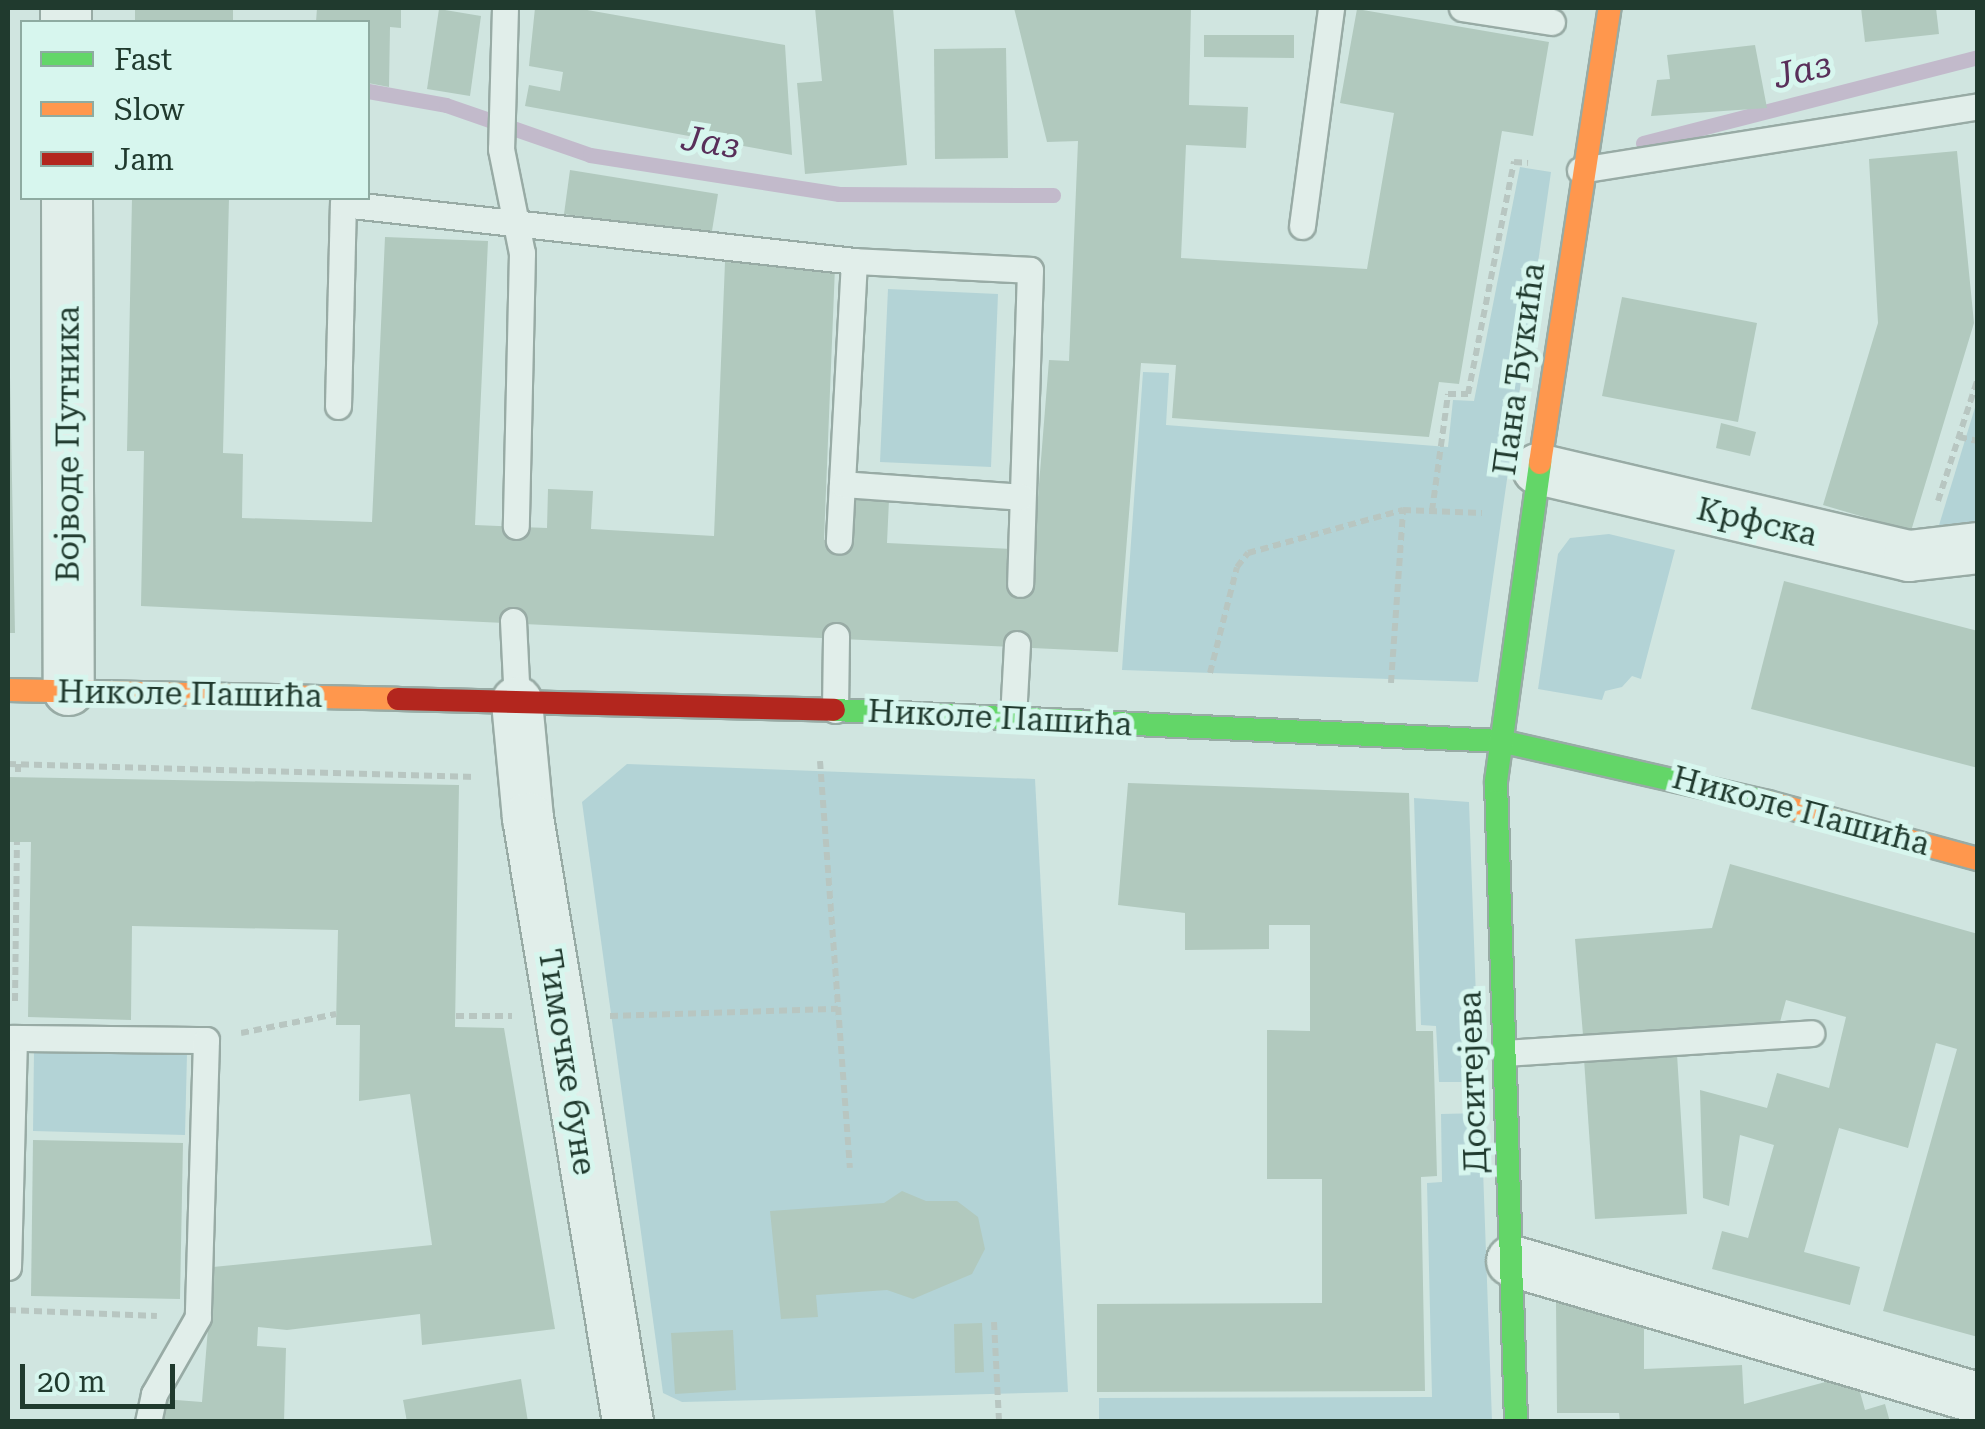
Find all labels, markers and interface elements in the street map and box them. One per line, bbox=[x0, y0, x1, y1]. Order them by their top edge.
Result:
legend bbox=[20, 20, 370, 200]
text: Fast bbox=[114, 42, 172, 77]
water label: Јаз bbox=[1770, 44, 1836, 98]
text: Slow bbox=[114, 92, 185, 127]
water label: Јаз bbox=[679, 118, 743, 168]
text: Jam bbox=[114, 142, 174, 177]
street label: Пана Ђукића bbox=[1485, 260, 1553, 478]
street label: Војводе Путника bbox=[49, 306, 87, 582]
street label: Крфска bbox=[1693, 490, 1821, 554]
street label: Николе Пашића bbox=[57, 672, 323, 716]
street label: Николе Пашића bbox=[867, 692, 1133, 744]
street label: Николе Пашића bbox=[1668, 758, 1934, 864]
street label: Тимочке буне bbox=[530, 946, 604, 1178]
street label: Доситејева bbox=[1451, 990, 1495, 1174]
scale bar bbox=[25, 1344, 180, 1406]
text: 20 m bbox=[37, 1364, 106, 1399]

